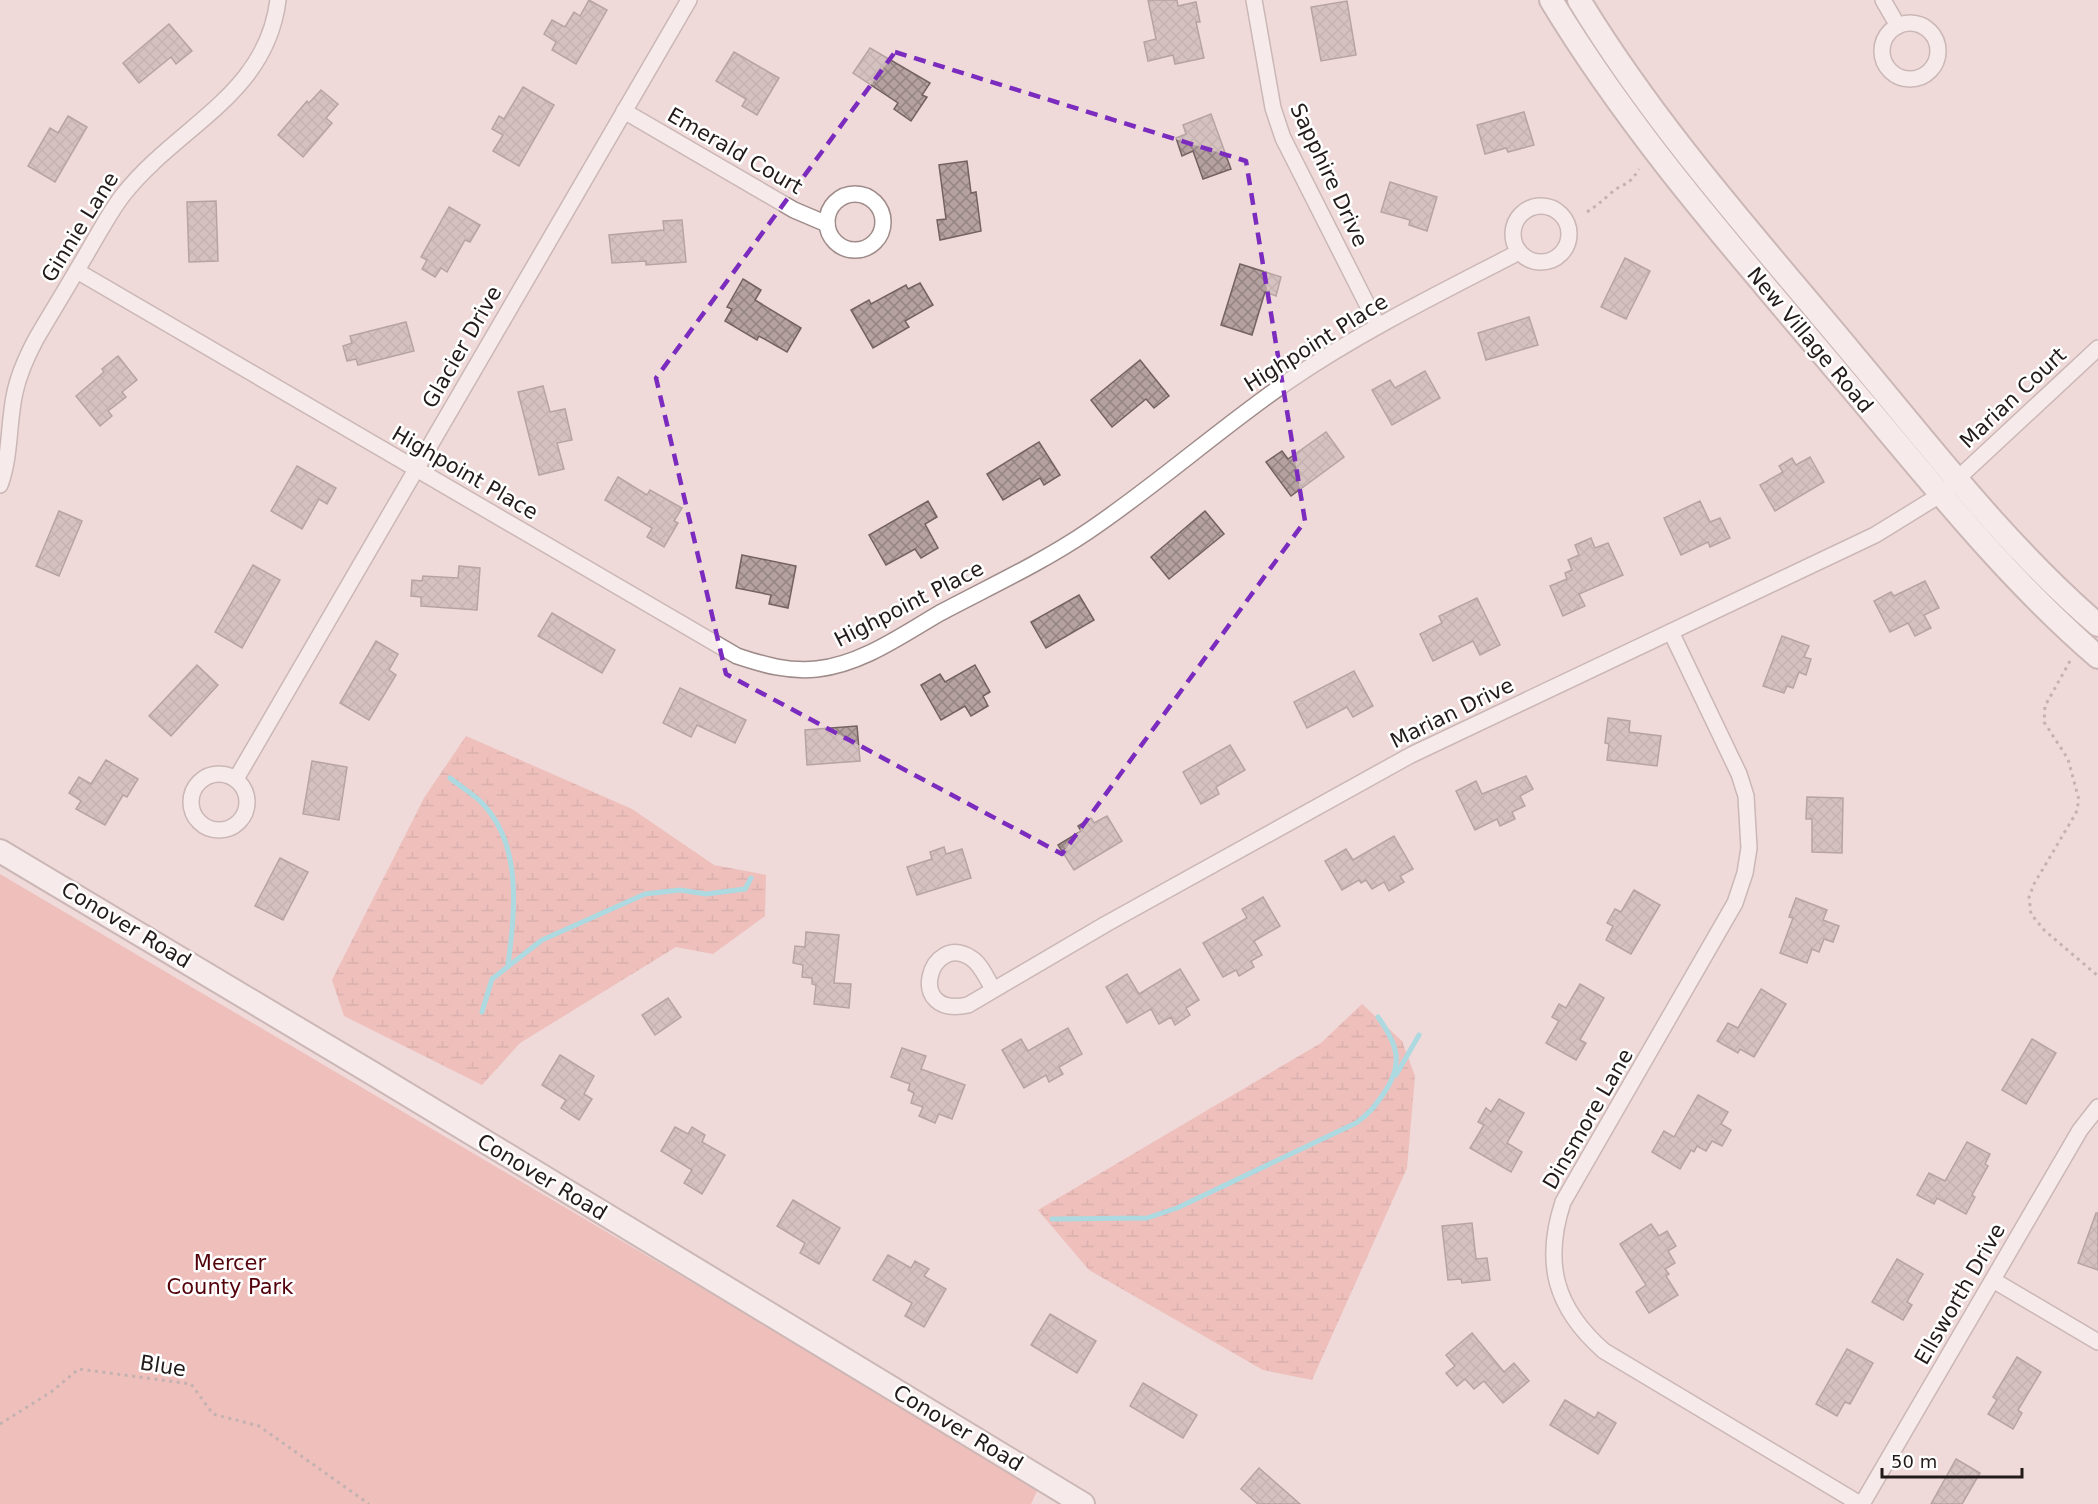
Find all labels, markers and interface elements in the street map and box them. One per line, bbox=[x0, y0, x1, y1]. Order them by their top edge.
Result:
street label: Sapphire Drive bbox=[1285, 99, 1373, 251]
street label: Emerald Court bbox=[663, 103, 807, 199]
street label: Ginnie Lane bbox=[37, 168, 123, 286]
street label: New Village Road bbox=[1742, 262, 1878, 418]
street label: Glacier Drive bbox=[417, 282, 507, 412]
street label: Highpoint Place bbox=[1240, 289, 1392, 397]
street label: Marian Court bbox=[1955, 343, 2071, 453]
street label: Highpoint Place bbox=[388, 422, 542, 524]
street label: Highpoint Place bbox=[830, 556, 988, 652]
street label: Marian Drive bbox=[1386, 673, 1518, 753]
street label: Conover Road bbox=[57, 877, 195, 973]
street label: Dinsmore Lane bbox=[1538, 1045, 1638, 1193]
street label: Conover Road bbox=[473, 1129, 611, 1225]
street label: Ellsworth Drive bbox=[1910, 1219, 2010, 1369]
park label: Mercer County Park bbox=[167, 1251, 294, 1299]
street label: Blue bbox=[138, 1351, 188, 1381]
street label: Conover Road bbox=[889, 1380, 1027, 1476]
scale bar bbox=[1882, 1441, 2022, 1479]
text: 50 m bbox=[1891, 1451, 1937, 1472]

